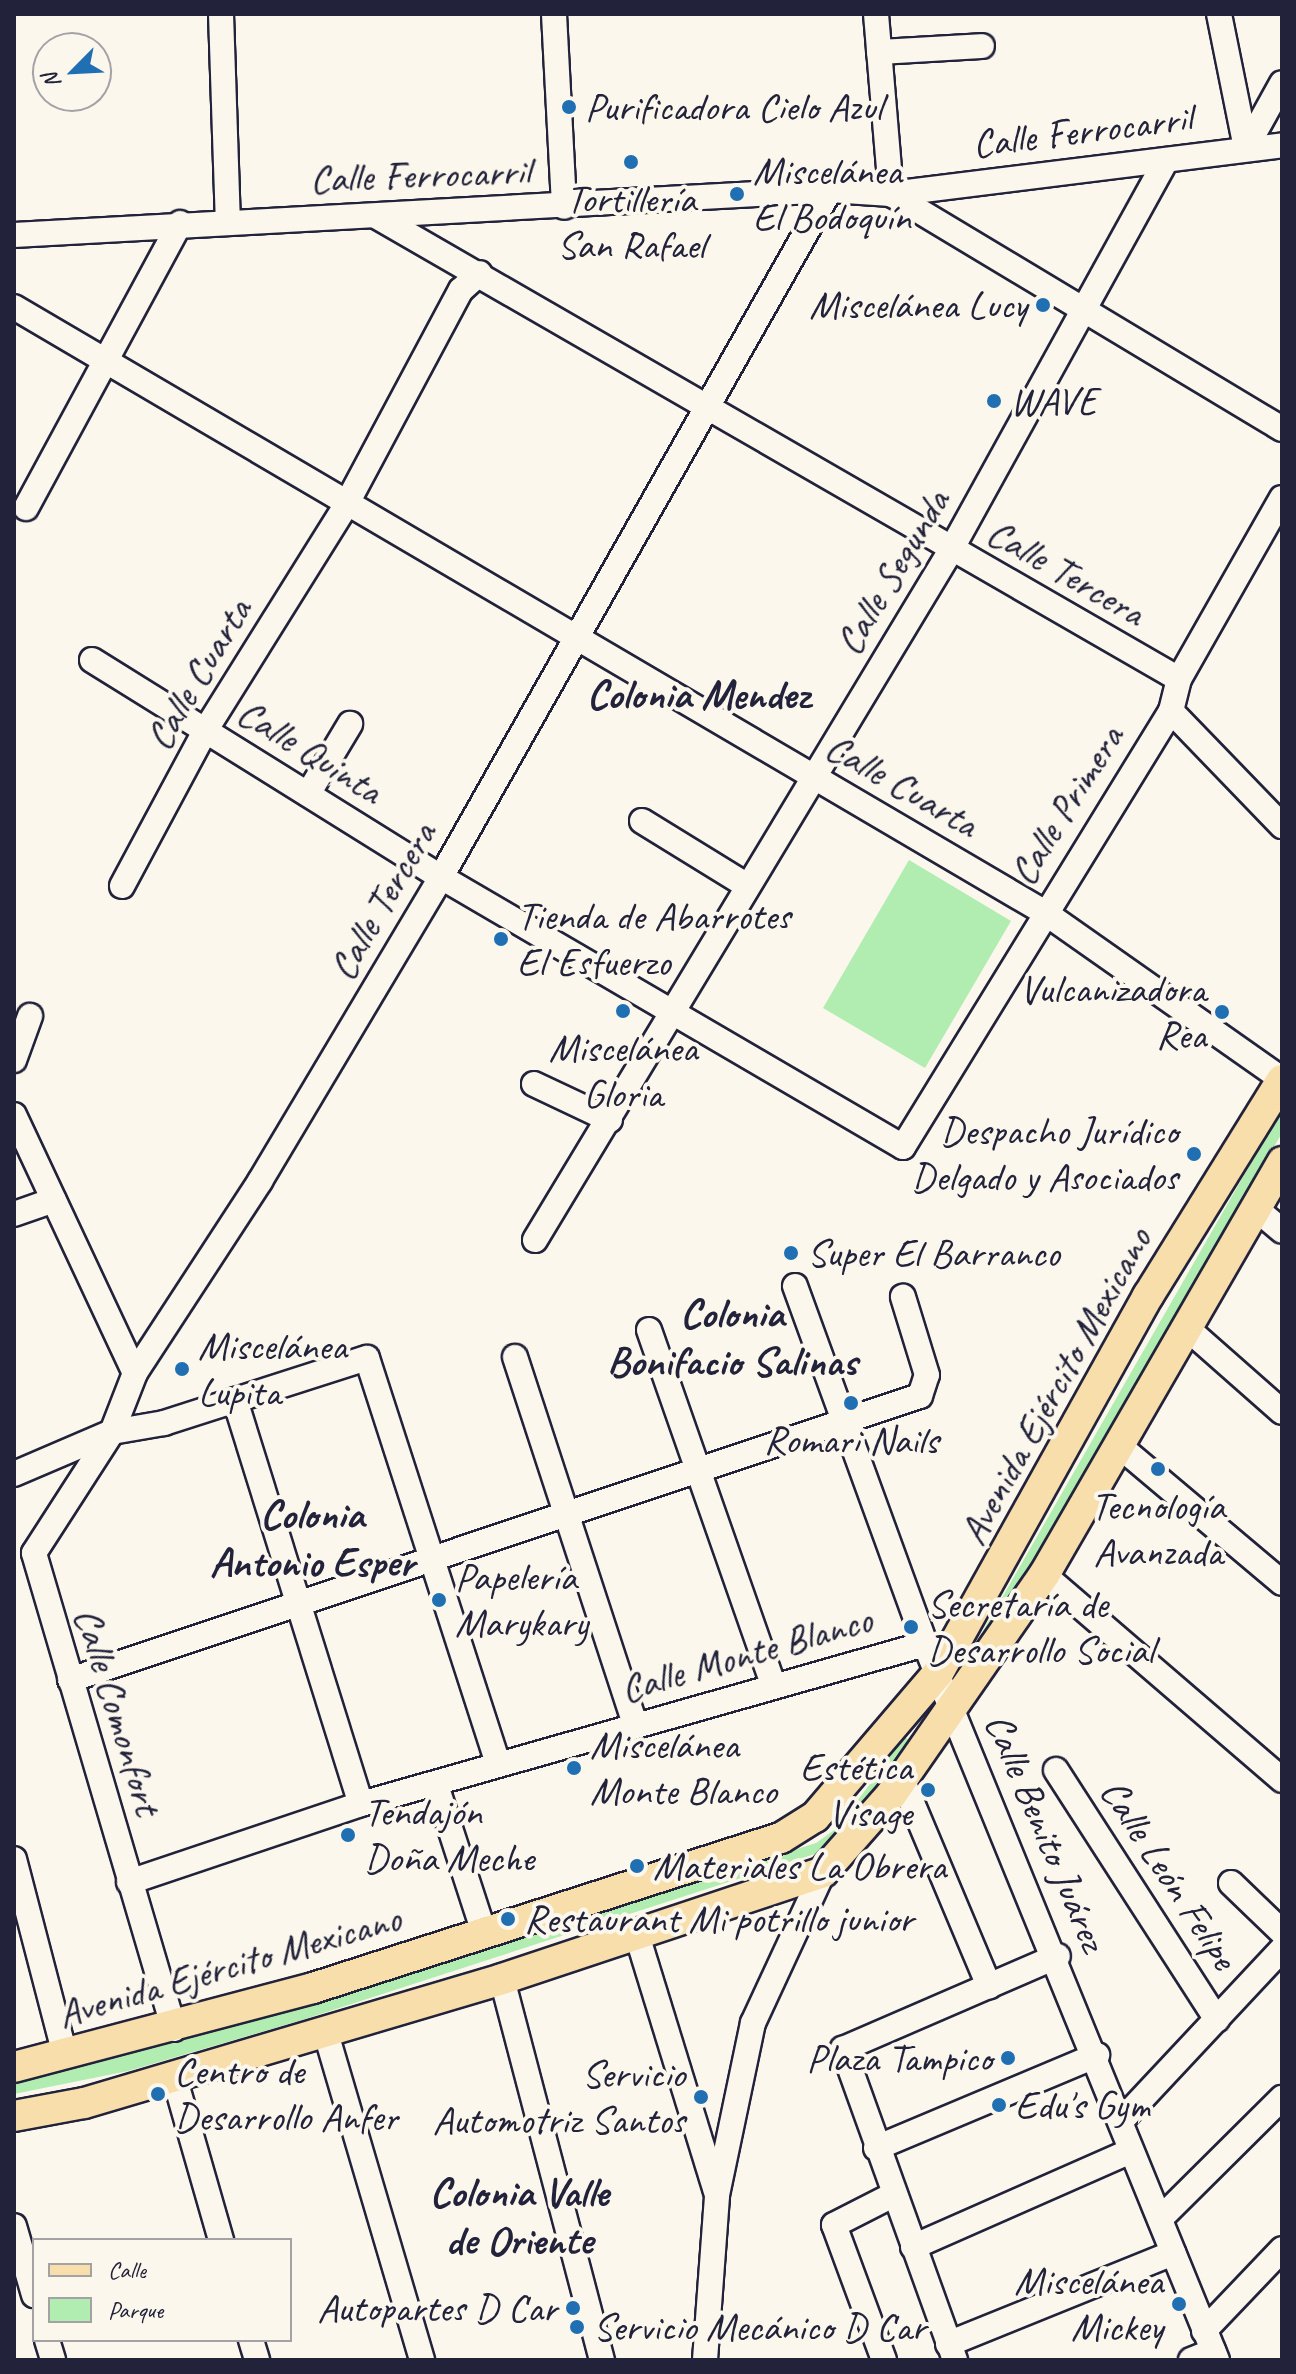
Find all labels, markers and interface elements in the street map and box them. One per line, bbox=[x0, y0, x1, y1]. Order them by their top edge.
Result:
north arrow bbox=[32, 32, 112, 112]
text: N bbox=[36, 69, 67, 93]
place label: Purificadora Cielo Azul bbox=[585, 83, 883, 131]
street label: Calle Ferrocarril bbox=[970, 94, 1194, 168]
marker: Purificadora Cielo Azul bbox=[560, 98, 578, 116]
street label: Calle Ferrocarril bbox=[309, 147, 531, 203]
place label: Miscelánea El Bodoquín bbox=[753, 147, 911, 241]
marker: Tortillería San Rafael bbox=[622, 153, 640, 171]
place label: Tortillería San Rafael bbox=[556, 175, 706, 269]
marker: Miscelánea El Bodoquín bbox=[728, 185, 746, 203]
place label: Miscelánea Lucy bbox=[811, 281, 1027, 329]
marker: Miscelánea Lucy bbox=[1034, 296, 1052, 314]
place label: WAVE bbox=[1010, 377, 1097, 425]
marker: WAVE bbox=[985, 392, 1003, 410]
street label: Calle Segunda bbox=[824, 481, 960, 663]
street label: Calle Tercera bbox=[979, 508, 1153, 636]
street label: Calle Cuarta bbox=[135, 591, 261, 757]
district label: Colonia Mendez bbox=[587, 670, 809, 720]
street label: Calle Quinta bbox=[228, 688, 392, 814]
street label: Calle Primera bbox=[998, 715, 1134, 895]
street label: Calle Cuarta bbox=[818, 723, 986, 847]
street label: Calle Tercera bbox=[318, 814, 446, 988]
place label: Tienda de Abarrotes El Esfuerzo bbox=[517, 892, 791, 986]
marker: Tienda de Abarrotes El Esfuerzo bbox=[492, 930, 510, 948]
place label: Vulcanizadora Rea bbox=[1019, 965, 1206, 1059]
marker: Miscelánea Gloria bbox=[614, 1002, 632, 1020]
marker: Vulcanizadora Rea bbox=[1213, 1003, 1231, 1021]
place label: Miscelánea Gloria bbox=[549, 1024, 697, 1118]
place label: Despacho Jurídico Delgado y Asociados bbox=[912, 1107, 1178, 1201]
marker: Despacho Jurídico Delgado y Asociados bbox=[1185, 1145, 1203, 1163]
street label: Avenida Ejército Mexicano bbox=[948, 1219, 1162, 1553]
place label: Super El Barranco bbox=[807, 1229, 1060, 1277]
marker: Super El Barranco bbox=[782, 1244, 800, 1262]
district label: Colonia Bonifacio Salinas bbox=[607, 1289, 857, 1388]
place label: Miscelánea Lupita bbox=[198, 1322, 347, 1416]
marker: Miscelánea Lupita bbox=[173, 1360, 191, 1378]
marker: Romari Nails bbox=[842, 1394, 860, 1412]
place label: Romari Nails bbox=[764, 1416, 938, 1464]
marker: Tecnología Avanzada bbox=[1149, 1460, 1167, 1478]
place label: Tecnología Avanzada bbox=[1091, 1482, 1225, 1576]
district label: Colonia Antonio Esper bbox=[210, 1490, 414, 1588]
place label: Papelería Marykary bbox=[455, 1553, 588, 1647]
place label: Secretaría de Desarrollo Social bbox=[927, 1580, 1151, 1674]
marker: Papelería Marykary bbox=[430, 1591, 448, 1609]
street label: Calle Monte Blanco bbox=[614, 1595, 878, 1713]
street label: Calle Comonfort bbox=[64, 1602, 172, 1820]
marker: Secretaría de Desarrollo Social bbox=[902, 1618, 920, 1636]
street label: Calle Benito Juárez bbox=[975, 1706, 1117, 1958]
place label: Miscelánea Monte Blanco bbox=[590, 1721, 779, 1815]
place label: Estética Visage bbox=[800, 1743, 912, 1837]
marker: Miscelánea Monte Blanco bbox=[565, 1759, 583, 1777]
street label: Calle León Felipe bbox=[1090, 1770, 1248, 1978]
marker: Estética Visage bbox=[919, 1781, 937, 1799]
place label: Tendajón Doña Meche bbox=[364, 1788, 534, 1882]
marker: Tendajón Doña Meche bbox=[339, 1826, 357, 1844]
place label: Materiales La Obrera bbox=[653, 1842, 947, 1890]
marker: Materiales La Obrera bbox=[628, 1857, 646, 1875]
street label: Avenida Ejército Mexicano bbox=[52, 1894, 406, 2038]
place label: Restaurant Mi potrillo junior bbox=[524, 1895, 913, 1943]
marker: Restaurant Mi potrillo junior bbox=[499, 1910, 517, 1928]
place label: Plaza Tampico bbox=[804, 2034, 992, 2082]
place label: Centro de Desarrollo Anfer bbox=[174, 2047, 397, 2141]
marker: Plaza Tampico bbox=[999, 2049, 1017, 2067]
place label: Servicio Automotriz Santos bbox=[431, 2050, 685, 2144]
place label: Edu's Gym bbox=[1015, 2081, 1152, 2129]
marker: Centro de Desarrollo Anfer bbox=[149, 2085, 167, 2103]
marker: Servicio Automotriz Santos bbox=[692, 2088, 710, 2106]
marker: Edu's Gym bbox=[990, 2096, 1008, 2114]
district label: Colonia Valle de Oriente bbox=[429, 2168, 609, 2266]
legend bbox=[32, 2238, 292, 2342]
text: Calle bbox=[108, 2255, 146, 2285]
place label: Miscelánea Mickey bbox=[1014, 2257, 1163, 2351]
place label: Autopartes D Car bbox=[316, 2284, 557, 2332]
text: Parque bbox=[108, 2295, 163, 2325]
marker: Miscelánea Mickey bbox=[1170, 2295, 1188, 2313]
marker: Autopartes D Car bbox=[564, 2299, 582, 2317]
place label: Servicio Mecánico D Car bbox=[593, 2303, 926, 2351]
marker: Servicio Mecánico D Car bbox=[568, 2318, 586, 2336]

